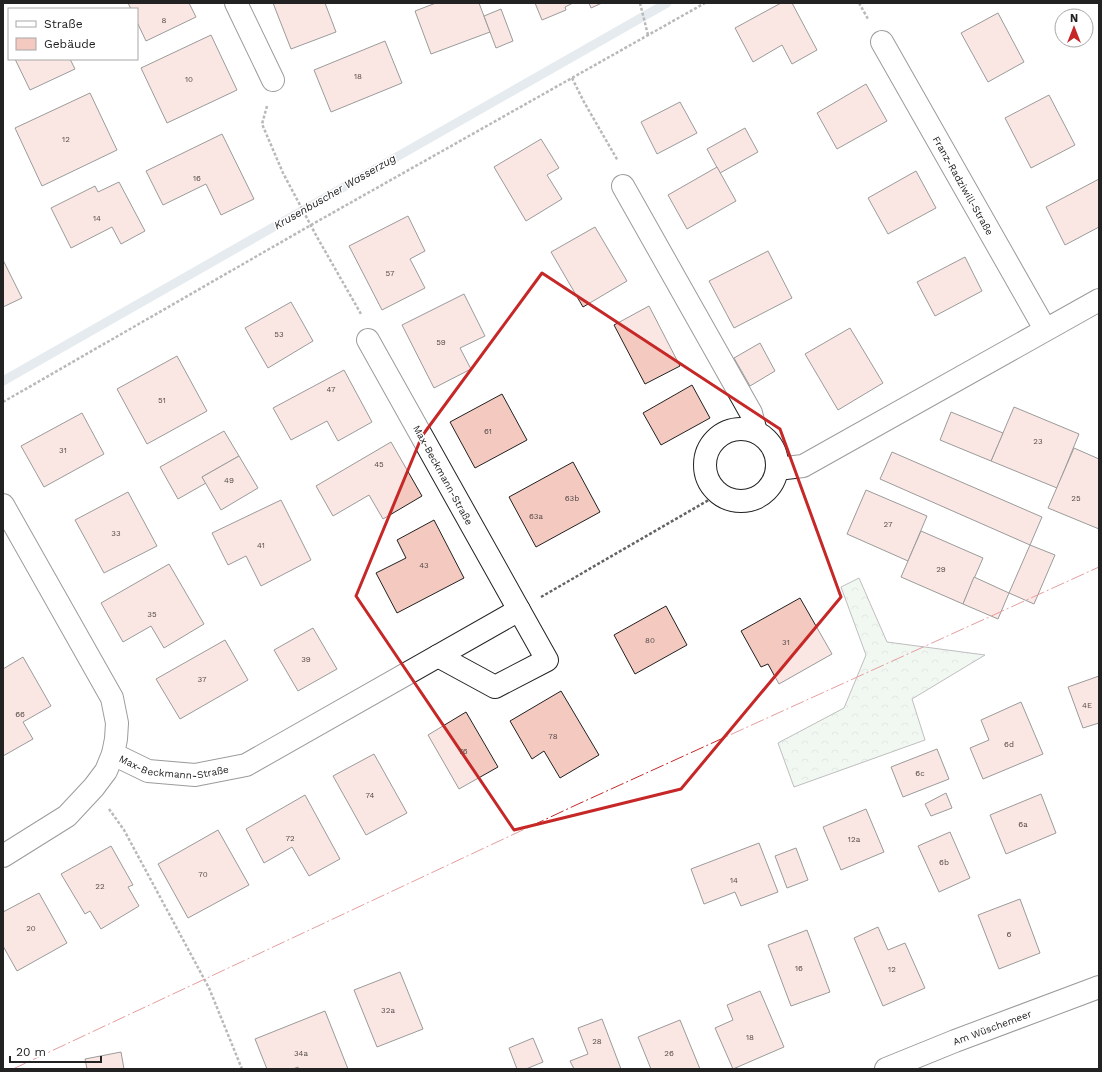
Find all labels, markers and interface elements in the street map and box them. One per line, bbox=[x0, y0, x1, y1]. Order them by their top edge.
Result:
legend bbox=[8, 8, 138, 60]
north arrow bbox=[1054, 8, 1094, 48]
text: N bbox=[1070, 12, 1078, 25]
house number: 8 bbox=[162, 16, 167, 25]
text: Straße bbox=[44, 17, 83, 31]
text: Gebäude bbox=[44, 37, 96, 51]
house number: 18 bbox=[354, 72, 362, 81]
house number: 10 bbox=[185, 75, 193, 84]
street label: Franz-Radziwill-Straße bbox=[931, 134, 996, 237]
house number: 12 bbox=[62, 135, 70, 144]
water label: Krusenbuscher Wasserzug bbox=[272, 152, 399, 232]
house number: 16 bbox=[193, 174, 201, 183]
house number: 14 bbox=[93, 214, 101, 223]
house number: 57 bbox=[385, 269, 395, 278]
house number: 53 bbox=[274, 330, 284, 339]
house number: 59 bbox=[436, 338, 446, 347]
house number: 47 bbox=[327, 385, 336, 394]
house number: 51 bbox=[158, 396, 166, 405]
street label: Max-Beckmann-Straße bbox=[411, 423, 475, 527]
house number: 61 bbox=[484, 427, 492, 436]
house number: 23 bbox=[1033, 437, 1043, 446]
house number: 31 bbox=[59, 446, 67, 455]
house number: 45 bbox=[374, 460, 384, 469]
house number: 49 bbox=[224, 476, 234, 485]
house number: 63b bbox=[565, 494, 579, 503]
house number: 25 bbox=[1071, 494, 1081, 503]
house number: 63a bbox=[529, 512, 543, 521]
house number: 27 bbox=[884, 520, 893, 529]
house number: 33 bbox=[111, 529, 121, 538]
house number: 41 bbox=[257, 541, 265, 550]
house number: 43 bbox=[419, 561, 429, 570]
house number: 29 bbox=[936, 565, 946, 574]
house number: 35 bbox=[147, 610, 157, 619]
house number: 80 bbox=[645, 636, 655, 645]
house number: 31 bbox=[782, 638, 790, 647]
house number: 39 bbox=[301, 655, 311, 664]
house number: 37 bbox=[198, 675, 207, 684]
house number: 4E bbox=[1082, 701, 1092, 710]
house number: 66 bbox=[15, 710, 25, 719]
house number: 78 bbox=[548, 732, 558, 741]
house number: 6d bbox=[1004, 740, 1014, 749]
house number: 76 bbox=[458, 747, 468, 756]
street label: Max-Beckmann-Straße bbox=[118, 752, 230, 781]
house number: 6c bbox=[915, 769, 925, 778]
house number: 74 bbox=[366, 791, 375, 800]
house number: 6a bbox=[1018, 820, 1028, 829]
house number: 72 bbox=[285, 834, 295, 843]
house number: 12a bbox=[848, 835, 861, 844]
house number: 6b bbox=[939, 858, 949, 867]
house number: 70 bbox=[198, 870, 208, 879]
house number: 14 bbox=[730, 876, 738, 885]
house number: 22 bbox=[95, 882, 105, 891]
house number: 20 bbox=[26, 924, 36, 933]
house number: 6 bbox=[1007, 930, 1012, 939]
house number: 16 bbox=[795, 964, 803, 973]
house number: 12 bbox=[888, 965, 896, 974]
house number: 32a bbox=[381, 1006, 395, 1015]
street label: Am Wüschemeer bbox=[951, 1007, 1033, 1047]
house number: 18 bbox=[746, 1033, 754, 1042]
house number: 28 bbox=[592, 1037, 602, 1046]
scale bar bbox=[10, 1038, 101, 1064]
text: 20 m bbox=[16, 1045, 46, 1059]
house number: 34a bbox=[294, 1049, 309, 1058]
house number: 26 bbox=[664, 1049, 674, 1058]

